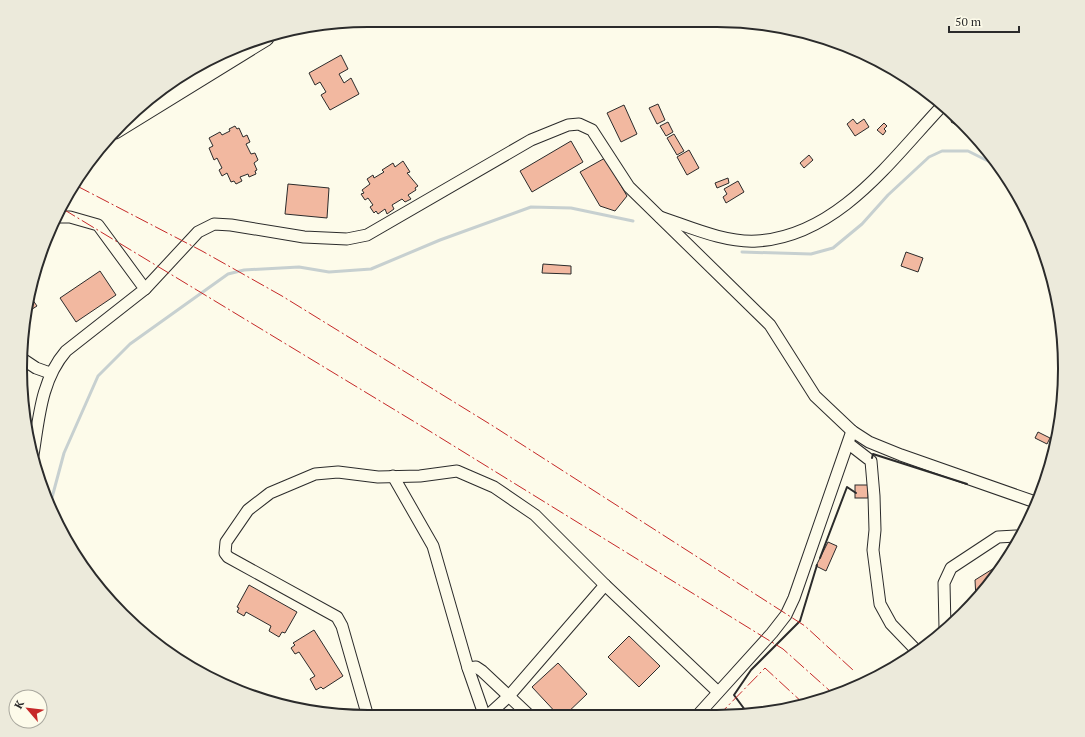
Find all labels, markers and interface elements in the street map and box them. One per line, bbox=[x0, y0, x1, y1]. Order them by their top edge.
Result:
scale bar bbox=[949, 8, 1019, 34]
text: 50 m bbox=[955, 14, 982, 29]
north arrow bbox=[8, 689, 48, 729]
text: K bbox=[11, 697, 27, 711]

